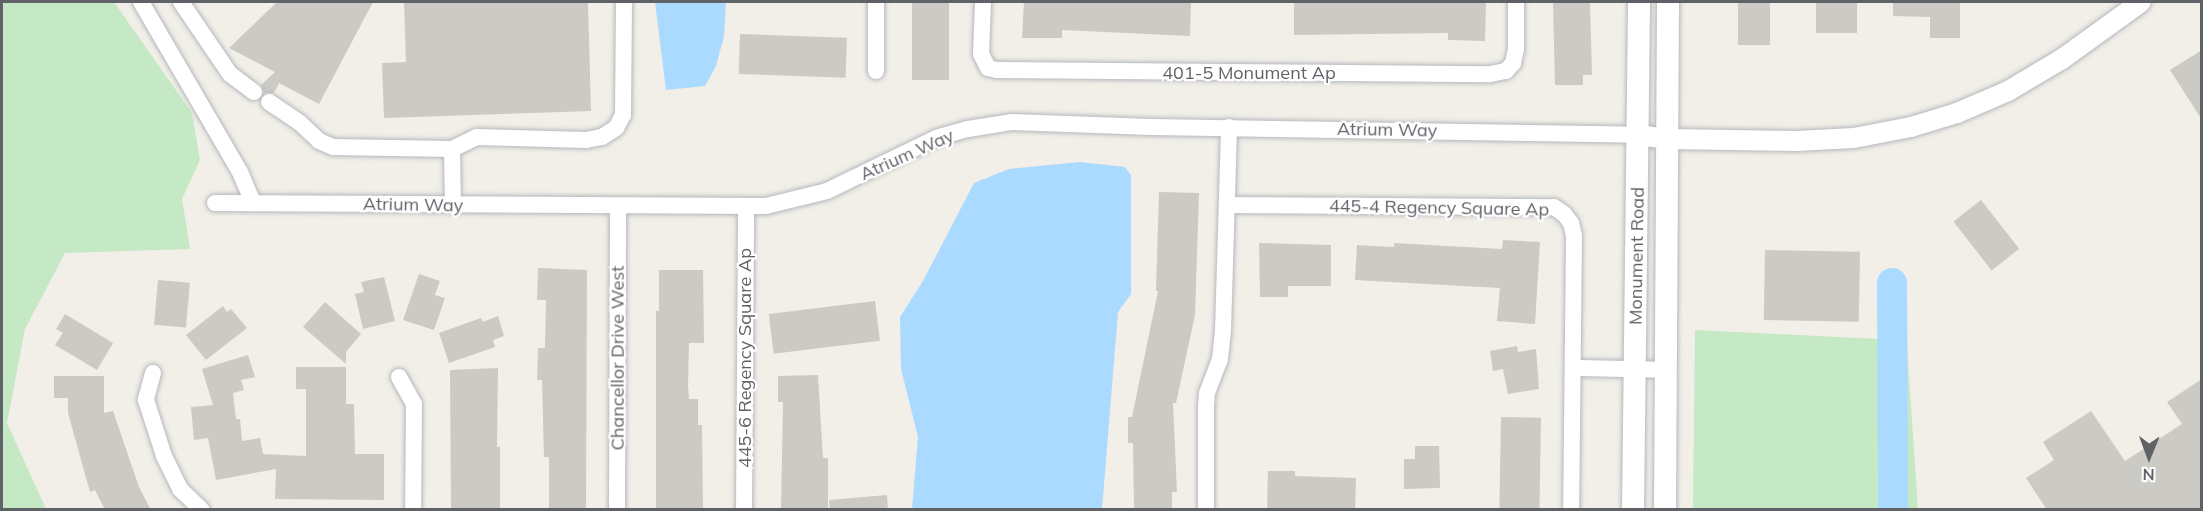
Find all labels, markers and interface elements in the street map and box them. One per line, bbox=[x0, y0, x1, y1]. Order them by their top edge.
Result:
street label: 401-5 Monument Ap bbox=[1162, 62, 1336, 84]
street label: Atrium Way bbox=[1337, 118, 1437, 142]
street label: Atrium Way bbox=[857, 125, 957, 185]
street label: Monument Road bbox=[1625, 187, 1649, 325]
street label: Atrium Way bbox=[363, 193, 463, 217]
street label: 445-4 Regency Square Ap bbox=[1329, 195, 1549, 221]
street label: 445-6 Regency Square Ap bbox=[734, 248, 756, 468]
street label: Chancellor Drive West bbox=[607, 266, 629, 450]
north arrow bbox=[2119, 427, 2179, 487]
text: N bbox=[2142, 465, 2155, 485]

